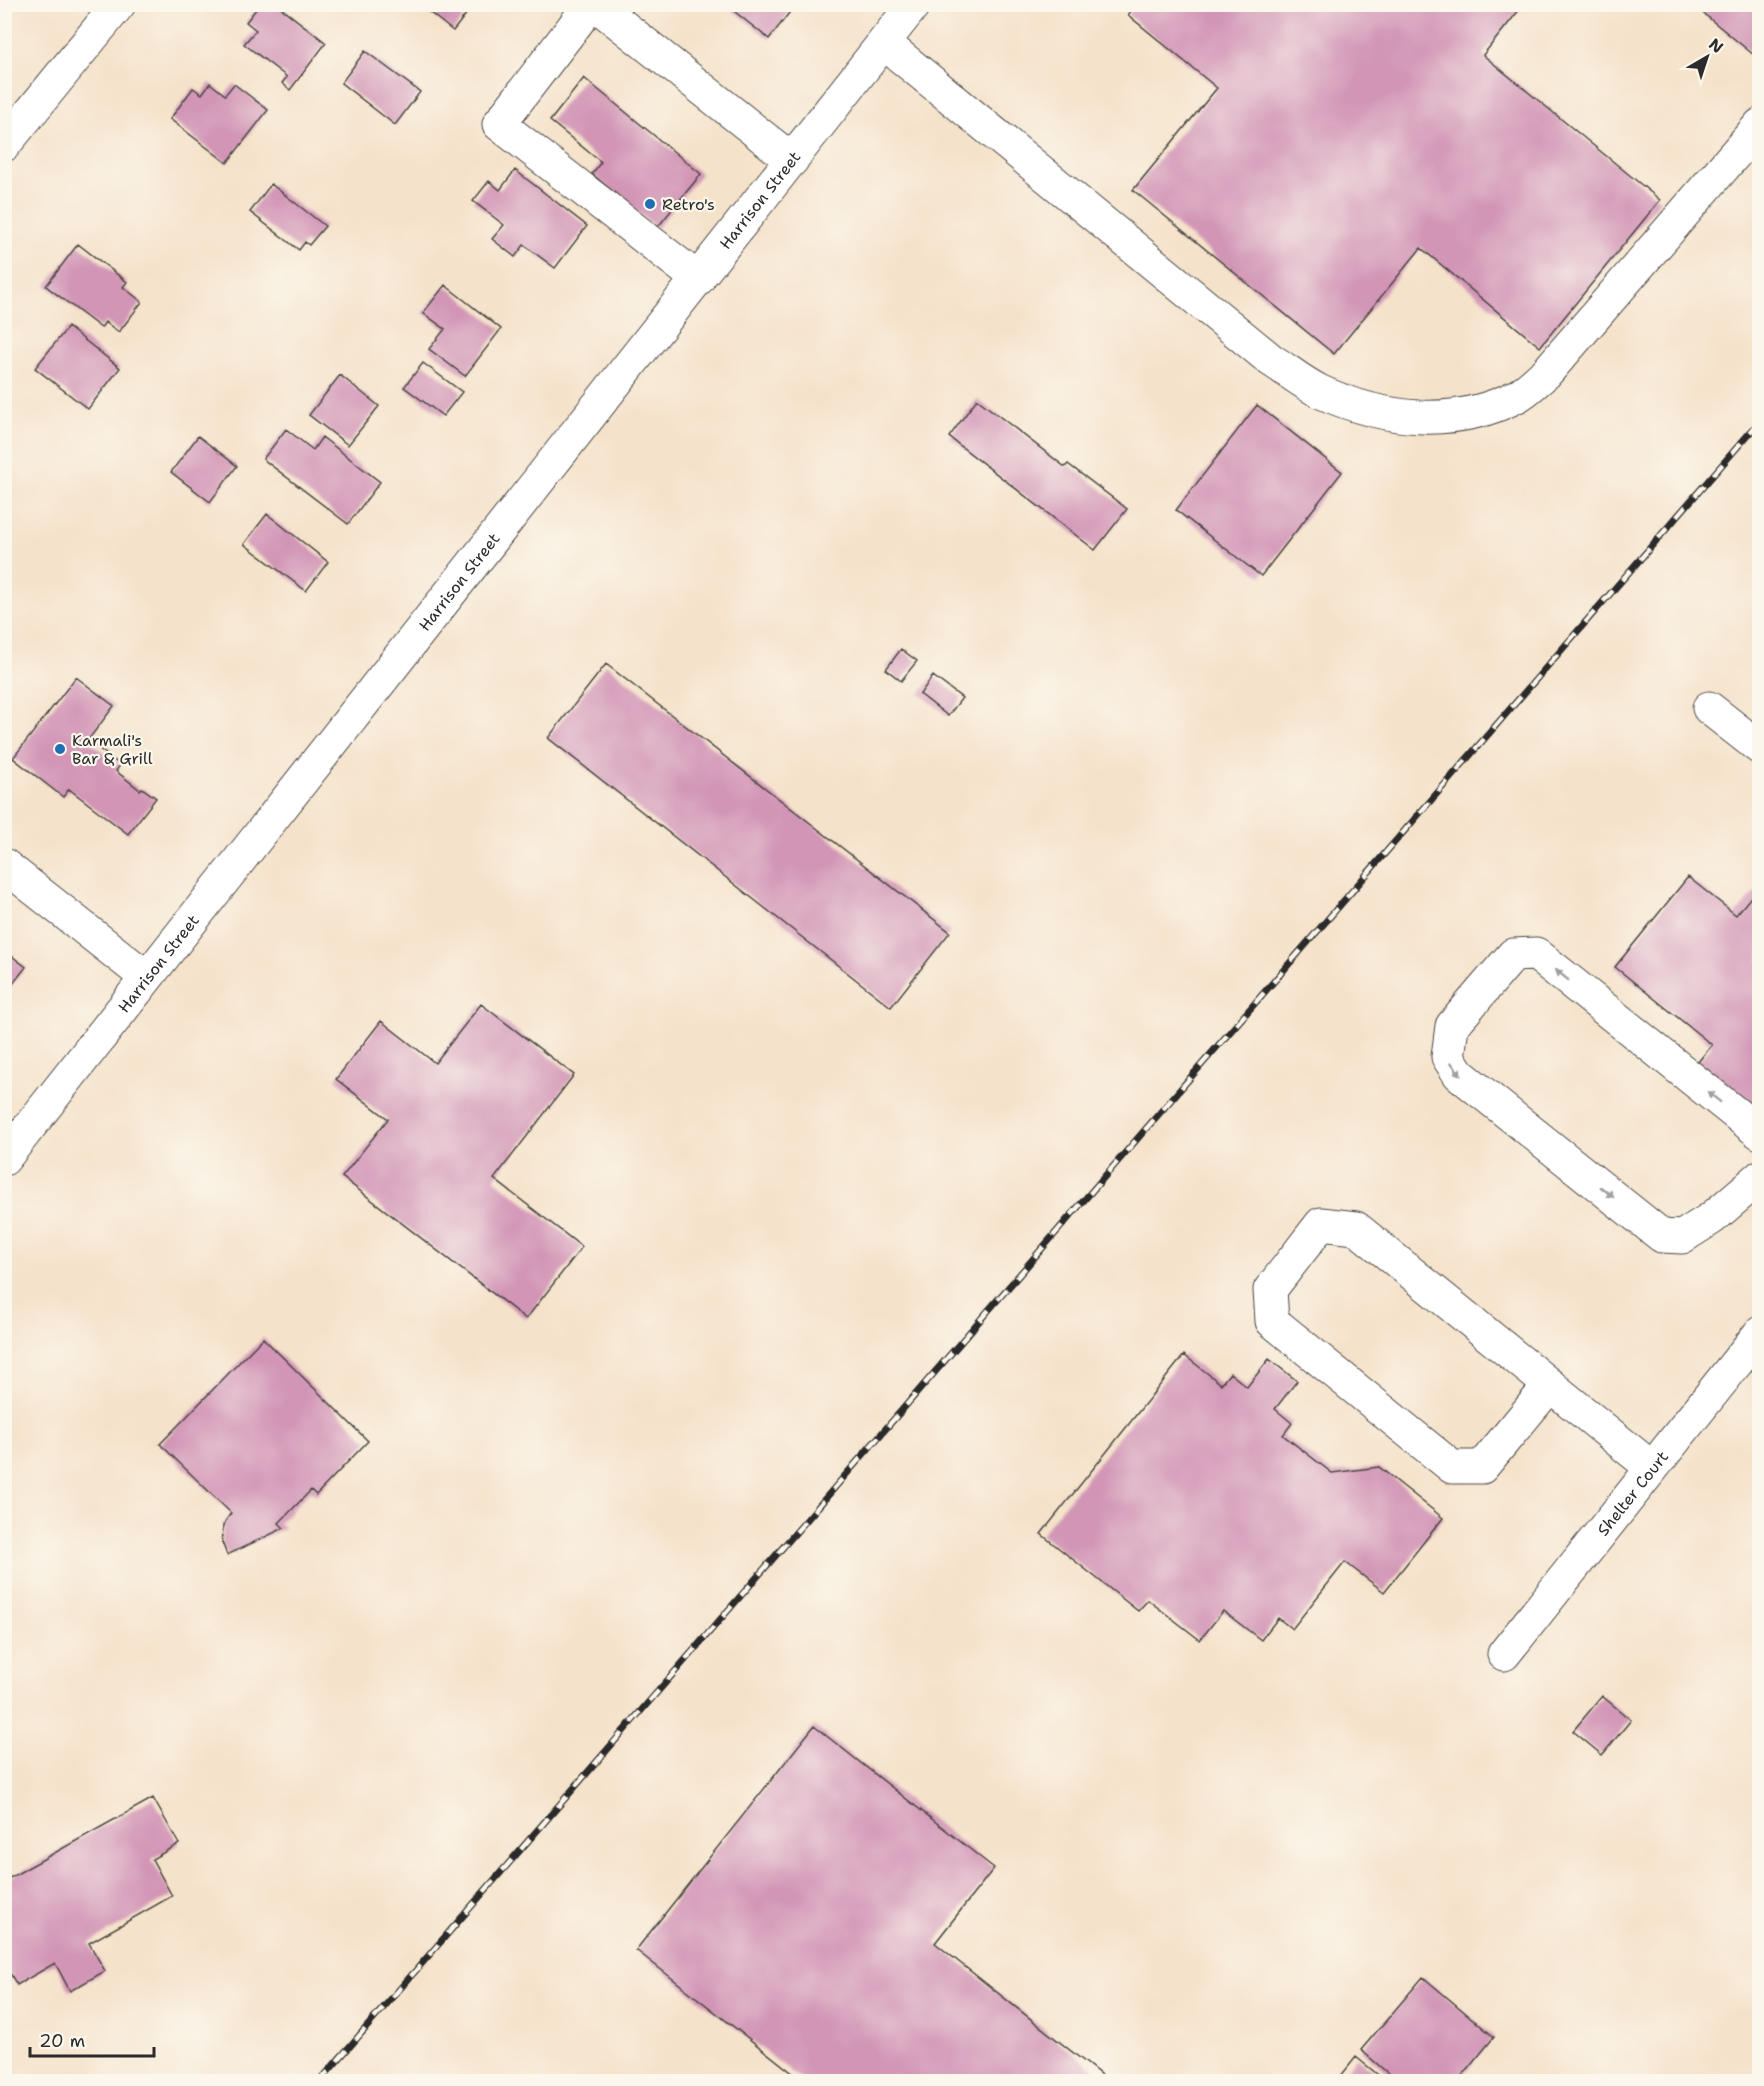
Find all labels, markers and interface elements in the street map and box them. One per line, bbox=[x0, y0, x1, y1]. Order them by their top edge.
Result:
north arrow bbox=[1677, 27, 1737, 87]
text: N bbox=[1705, 34, 1728, 58]
street label: Harrison Street bbox=[715, 147, 805, 254]
place label: Retro's bbox=[662, 194, 715, 215]
marker: Retro's bbox=[643, 197, 657, 211]
street label: Harrison Street bbox=[414, 529, 504, 635]
place label: Karmali's Bar & Grill bbox=[72, 730, 153, 769]
marker: Karmali's Bar & Grill bbox=[53, 742, 67, 756]
street label: Harrison Street bbox=[113, 910, 204, 1017]
one-way arrow bbox=[1554, 968, 1570, 981]
one-way arrow bbox=[1450, 1061, 1462, 1076]
one-way arrow bbox=[1706, 1090, 1722, 1103]
one-way arrow bbox=[1599, 1185, 1615, 1198]
street label: Shelter Court bbox=[1593, 1446, 1673, 1540]
scale bar bbox=[30, 2020, 154, 2058]
text: 20 m bbox=[39, 2029, 85, 2053]

